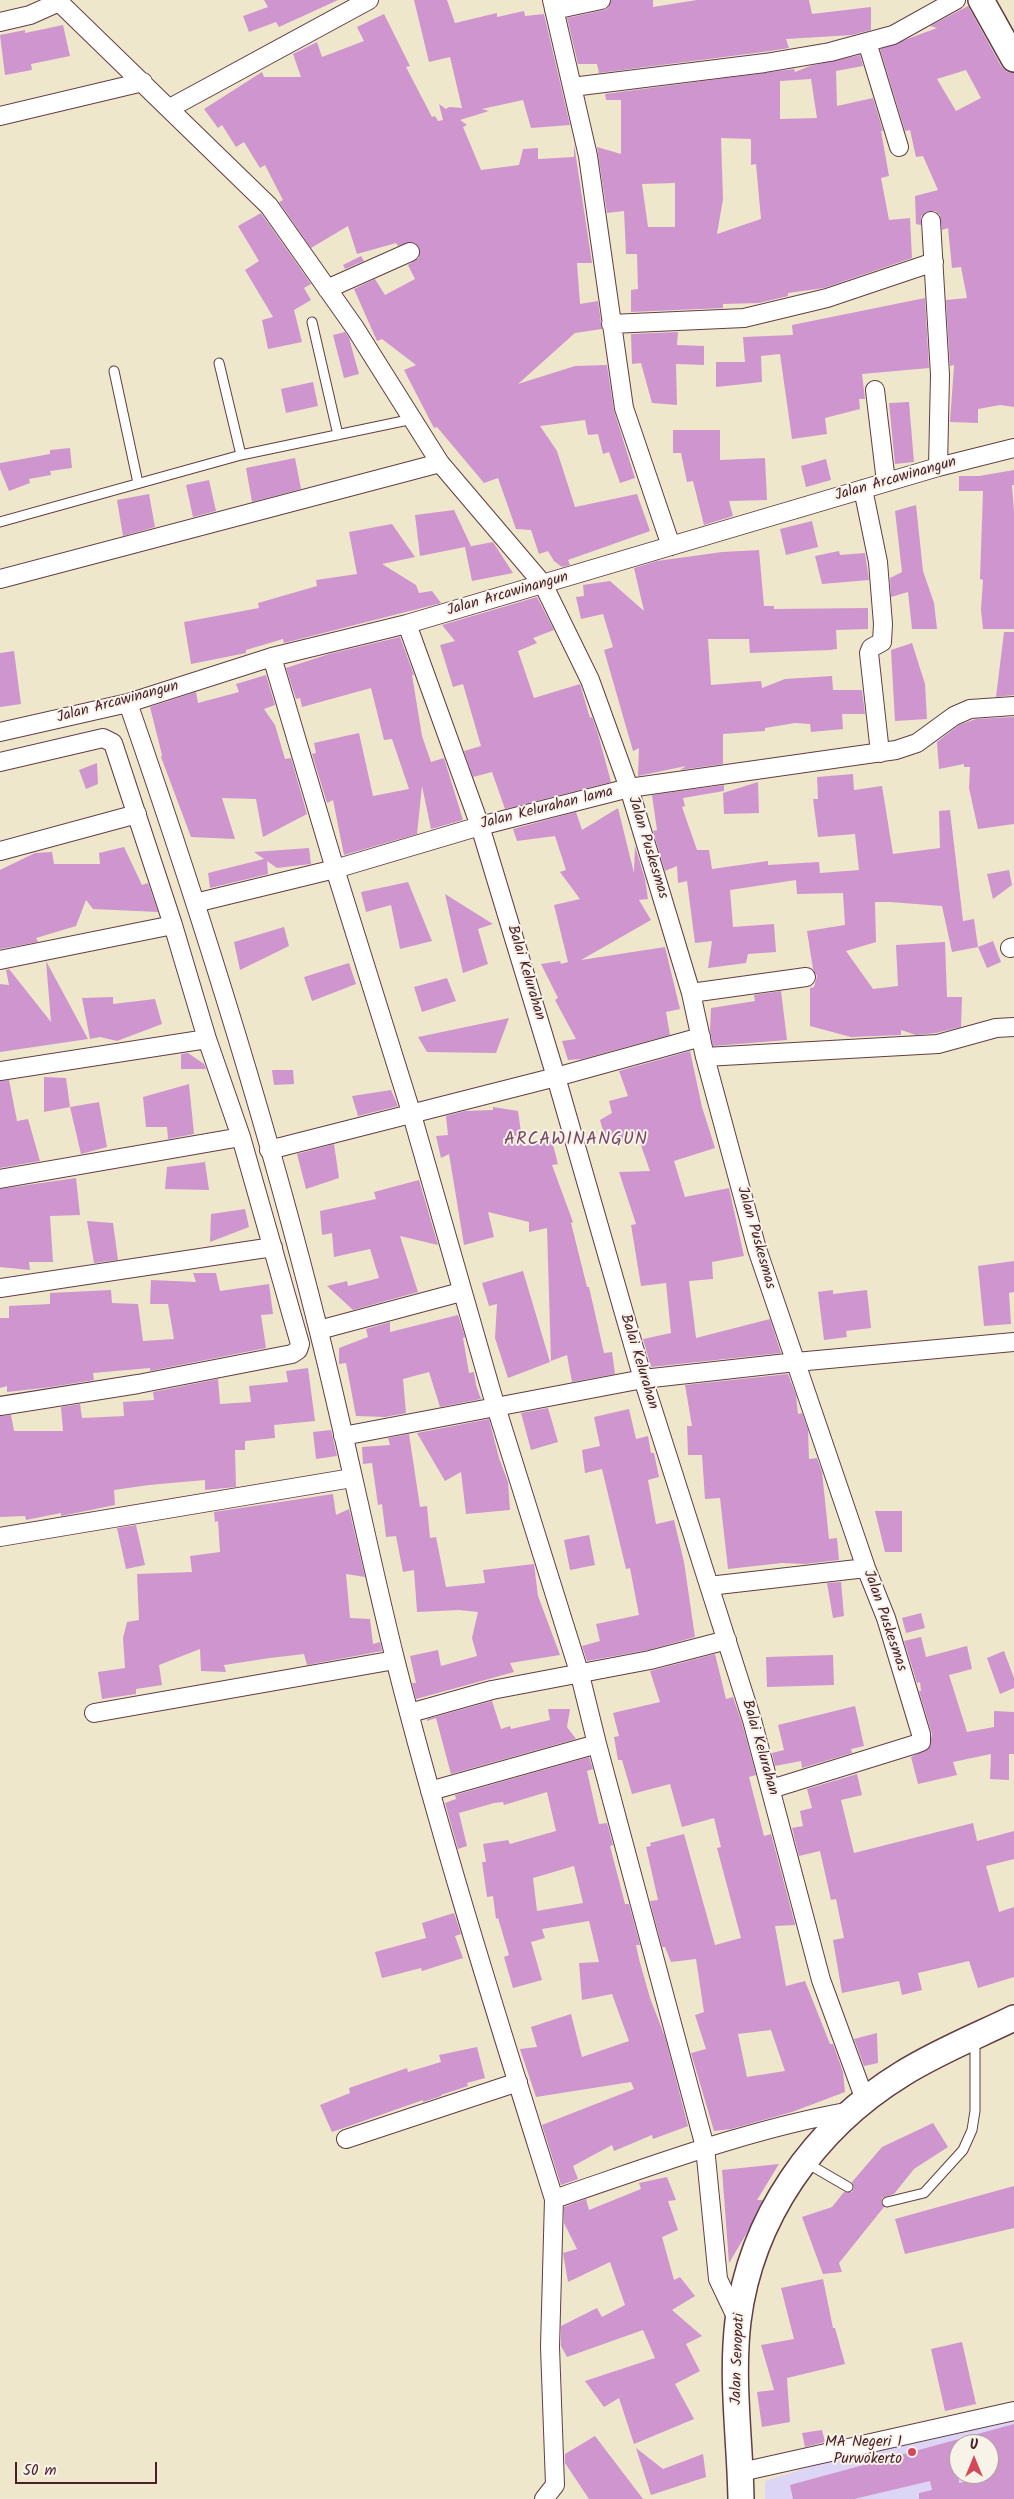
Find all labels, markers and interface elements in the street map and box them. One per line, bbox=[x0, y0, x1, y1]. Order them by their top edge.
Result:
street label: Jalan Arcawinangun bbox=[833, 454, 959, 506]
street label: Jalan Arcawinangun bbox=[445, 569, 571, 621]
street label: Jalan Arcawinangun bbox=[55, 678, 181, 728]
street label: Jalan Kelurahan lama bbox=[479, 784, 615, 834]
street label: Jalan Puskesmas bbox=[623, 795, 671, 901]
street label: Balai Kelurahan bbox=[502, 923, 548, 1023]
district label: ARCAWINANGUN bbox=[502, 1130, 650, 1152]
street label: Jalan Puskesmas bbox=[732, 1185, 778, 1291]
street label: Balai Kelurahan bbox=[615, 1312, 661, 1412]
street label: Jalan Puskesmas bbox=[858, 1568, 910, 1674]
street label: Balai Kelurahan bbox=[737, 1698, 781, 1798]
street label: Jalan Senopati bbox=[728, 2313, 750, 2405]
place label: MA Negeri 1 Purwokerto bbox=[825, 2434, 902, 2469]
north arrow bbox=[949, 2434, 999, 2484]
text: U bbox=[970, 2434, 978, 2456]
marker: MA Negeri 1 Purwokerto bbox=[906, 2446, 918, 2458]
scale bar bbox=[18, 2452, 160, 2484]
text: 50 m bbox=[23, 2459, 57, 2483]

